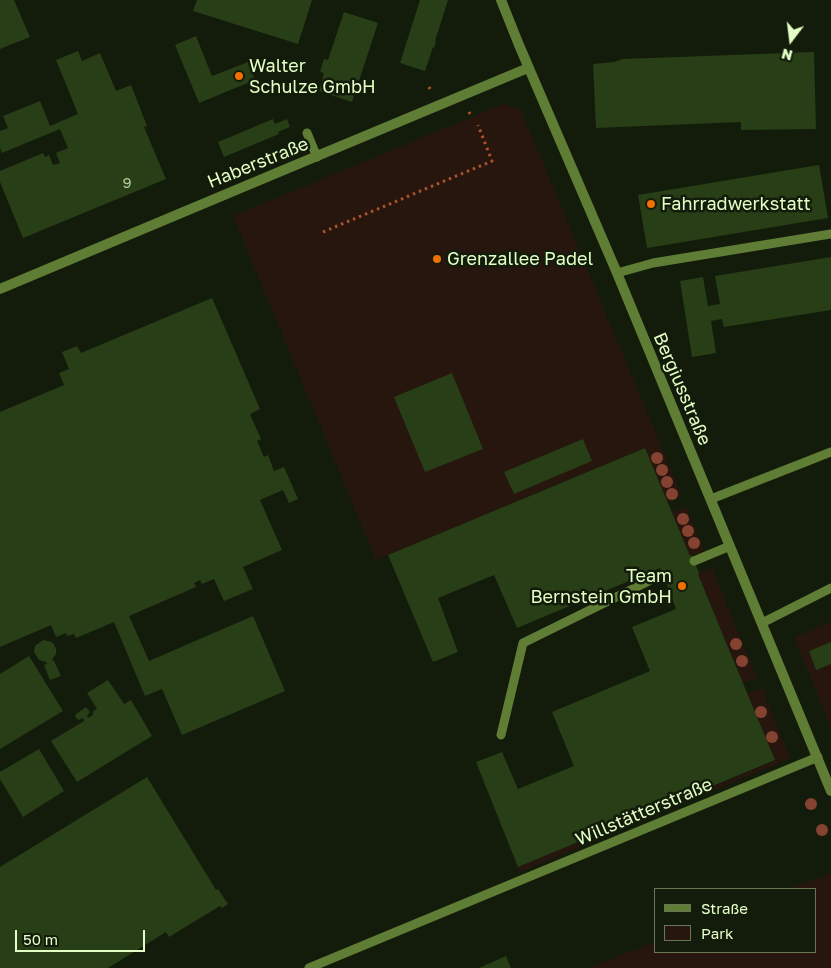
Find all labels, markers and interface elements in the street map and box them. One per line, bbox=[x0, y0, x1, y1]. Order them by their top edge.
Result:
north arrow bbox=[766, 15, 816, 65]
text: N bbox=[780, 45, 794, 65]
place label: Walter Schulze GmbH bbox=[249, 55, 376, 98]
marker: Walter Schulze GmbH bbox=[233, 70, 245, 82]
street label: Haberstraße bbox=[204, 133, 312, 193]
house number: 9 bbox=[122, 174, 132, 192]
place label: Fahrradwerkstatt bbox=[661, 193, 811, 215]
marker: Fahrradwerkstatt bbox=[645, 198, 657, 210]
place label: Grenzallee Padel bbox=[447, 248, 593, 270]
marker: Grenzallee Padel bbox=[431, 253, 443, 265]
street label: Bergiusstraße bbox=[649, 329, 715, 449]
place label: Team Bernstein GmbH bbox=[530, 565, 672, 608]
marker: Team Bernstein GmbH bbox=[676, 580, 688, 592]
street label: Willstätterstraße bbox=[572, 773, 716, 851]
legend bbox=[654, 888, 816, 953]
text: Straße bbox=[701, 899, 748, 917]
scale bar bbox=[18, 920, 148, 952]
text: Park bbox=[701, 924, 733, 942]
text: 50 m bbox=[23, 930, 58, 948]

